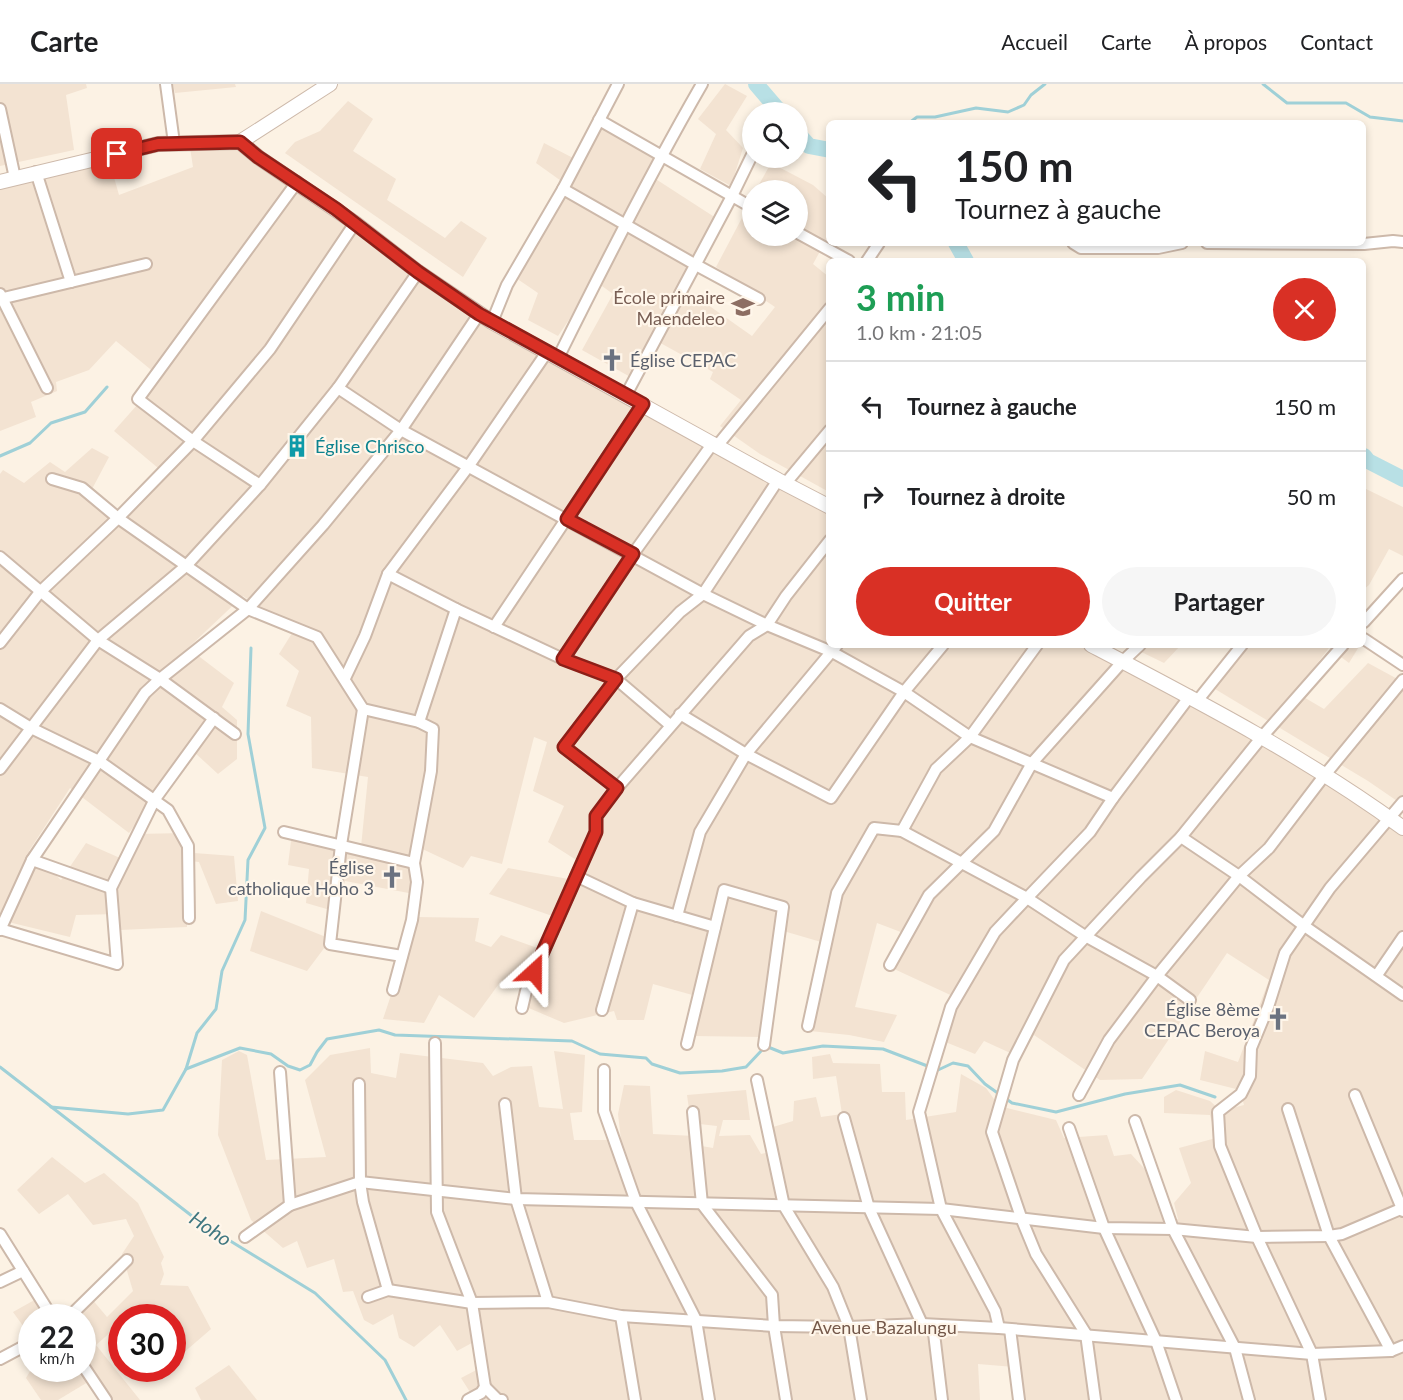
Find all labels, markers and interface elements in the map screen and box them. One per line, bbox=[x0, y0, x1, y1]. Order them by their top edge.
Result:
text: Carte bbox=[30, 24, 98, 58]
text: Accueil bbox=[1001, 29, 1068, 54]
text: Carte bbox=[1101, 29, 1152, 54]
text: À propos bbox=[1185, 29, 1267, 54]
text: Contact bbox=[1300, 29, 1373, 54]
map controls bbox=[742, 102, 808, 246]
button: search bbox=[742, 102, 808, 168]
pin bbox=[91, 128, 142, 179]
icon: arrive bbox=[100, 137, 133, 170]
text: 150 m bbox=[955, 141, 1073, 191]
icon: left bbox=[856, 144, 934, 222]
button: layers bbox=[742, 180, 808, 246]
text: Tournez à gauche bbox=[955, 192, 1161, 225]
text: 3 min bbox=[856, 275, 945, 319]
button: close bbox=[1273, 278, 1336, 341]
place label: École primaire Maendeleo bbox=[613, 286, 725, 329]
school or university icon: École primaire Maendeleo bbox=[730, 294, 756, 320]
text: 1.0 km · 21:05 bbox=[856, 320, 983, 344]
church icon: Église CEPAC bbox=[599, 347, 625, 373]
place label: Église CEPAC bbox=[630, 349, 736, 371]
icon: left bbox=[856, 390, 889, 423]
text: Tournez à gauche bbox=[907, 393, 1077, 420]
text: 150 m bbox=[1274, 393, 1336, 420]
building icon: Église Chrisco bbox=[284, 433, 310, 459]
place label: Église Chrisco bbox=[315, 435, 424, 457]
icon: right bbox=[856, 480, 889, 513]
text: Tournez à droite bbox=[907, 483, 1065, 510]
text: 50 m bbox=[1287, 483, 1336, 510]
button: Quitter bbox=[856, 567, 1090, 636]
button: Partager bbox=[1102, 567, 1336, 636]
place label: Église catholique Hoho 3 bbox=[228, 856, 374, 899]
church icon: Église catholique Hoho 3 bbox=[379, 864, 405, 890]
position arrow bbox=[502, 940, 566, 1004]
place label: Église 8ème CEPAC Beroya bbox=[1144, 998, 1260, 1041]
church icon: Église 8ème CEPAC Beroya bbox=[1265, 1006, 1291, 1032]
water label: Hoho bbox=[186, 1205, 236, 1251]
speed limit sign: 30 bbox=[108, 1304, 186, 1382]
street label: Avenue Bazalungu bbox=[811, 1316, 957, 1338]
text: 22 bbox=[40, 1318, 74, 1354]
text: km/h bbox=[39, 1349, 75, 1367]

